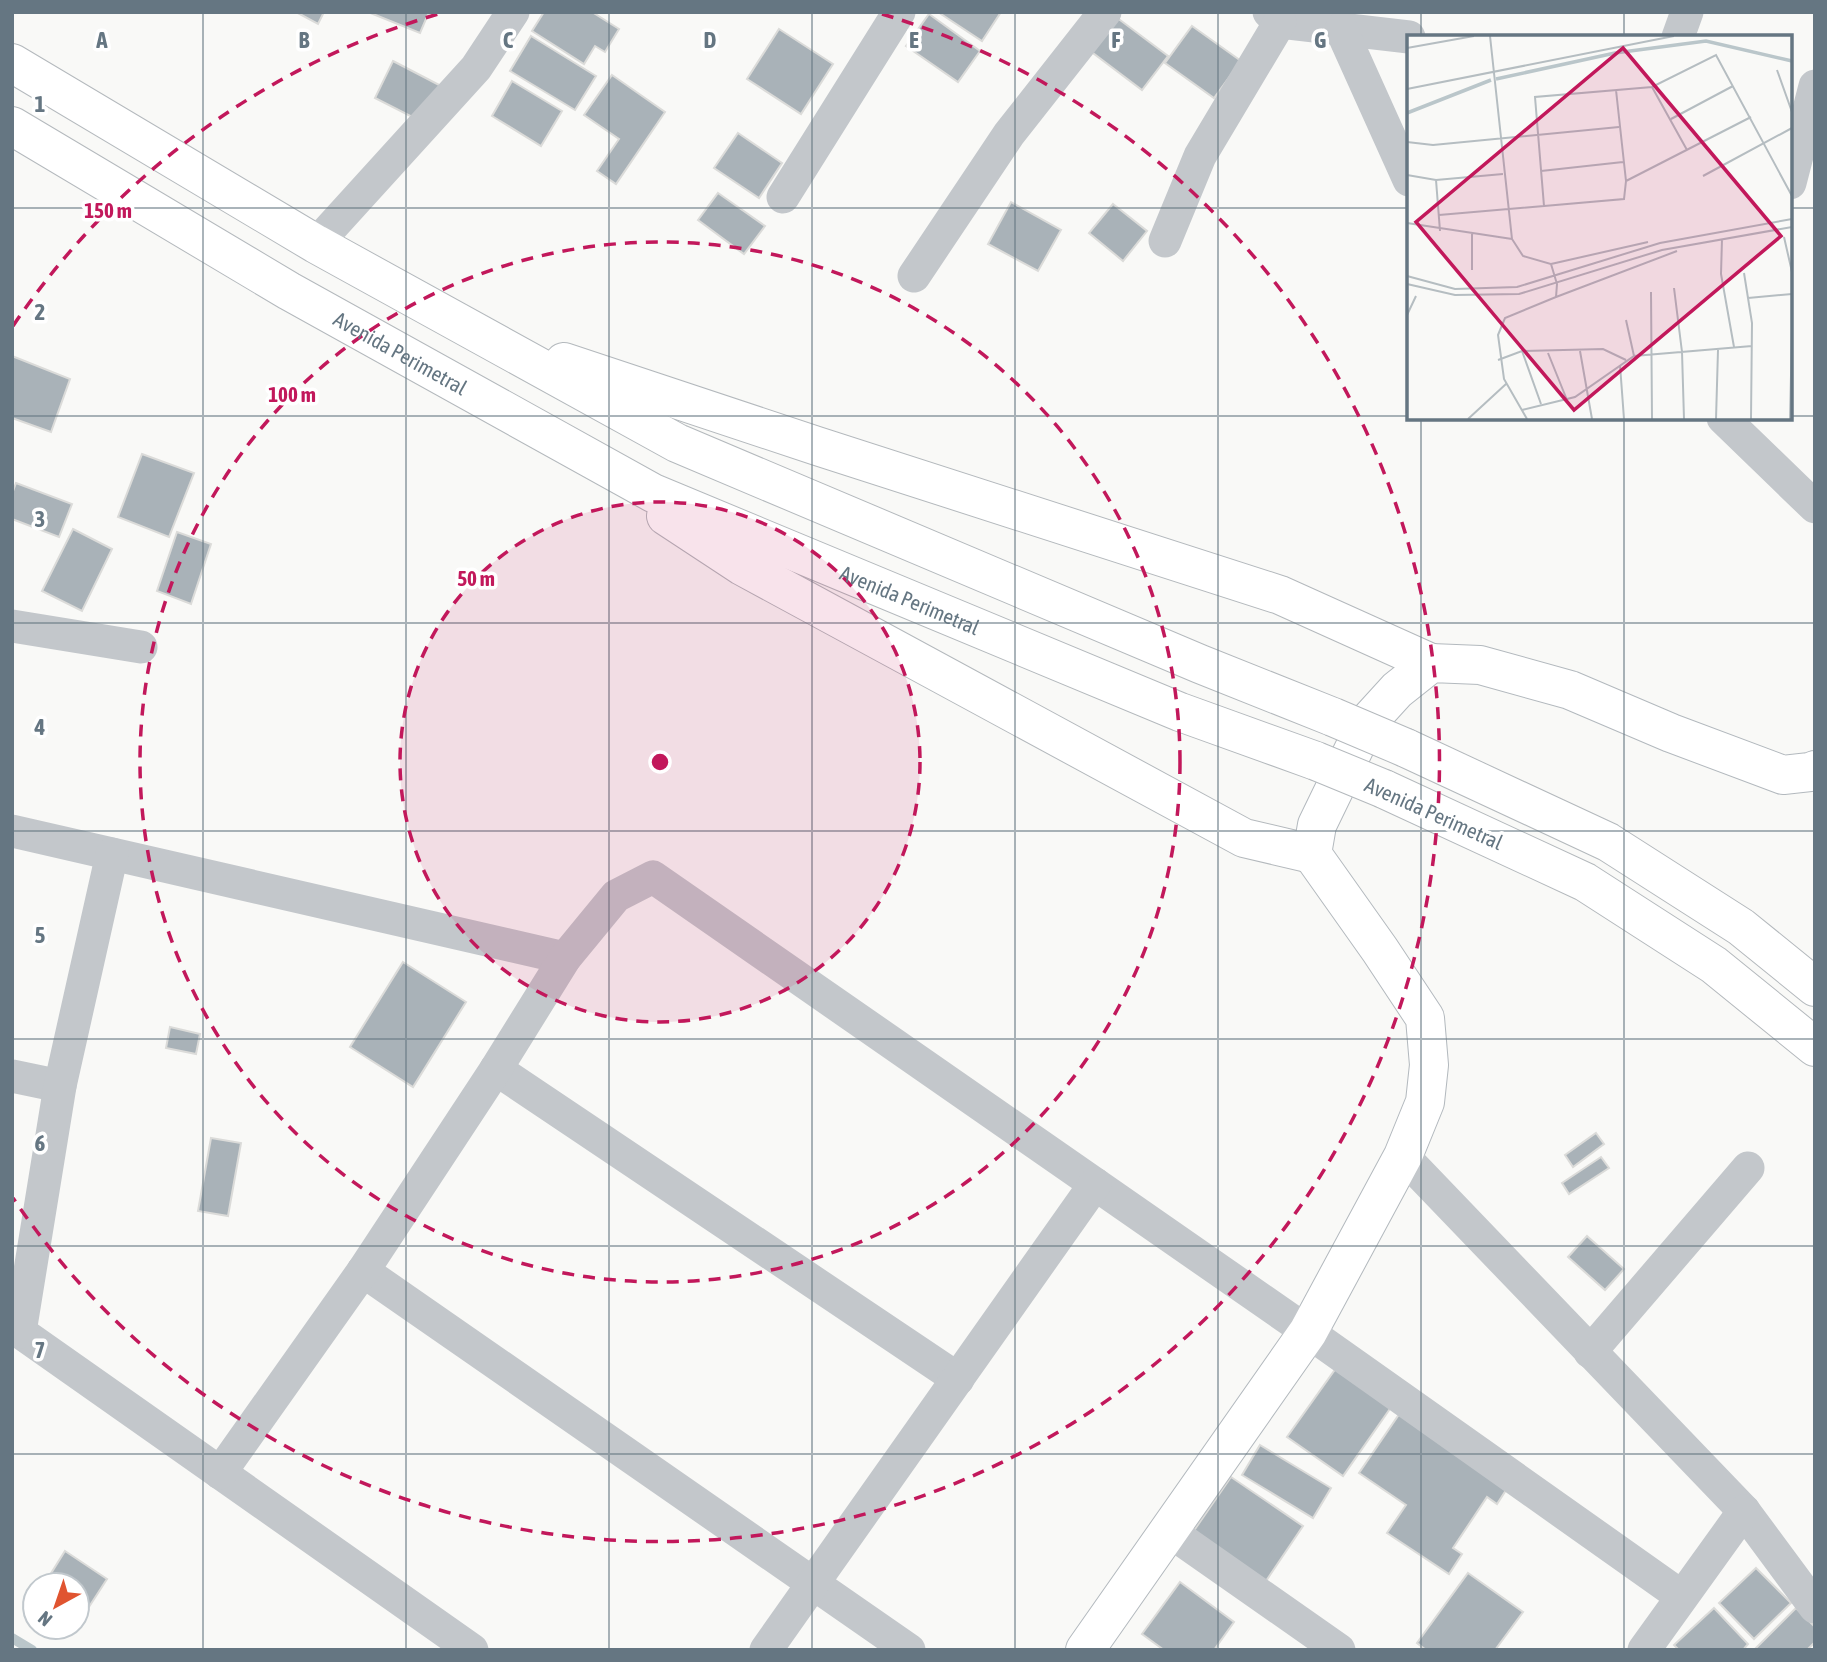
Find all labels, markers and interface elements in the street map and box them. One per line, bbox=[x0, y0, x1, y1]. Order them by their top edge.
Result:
text: A bbox=[95, 27, 108, 53]
text: B bbox=[299, 27, 310, 53]
text: C bbox=[503, 27, 514, 53]
text: D bbox=[704, 27, 717, 53]
text: E bbox=[909, 27, 919, 53]
text: F bbox=[1111, 27, 1121, 53]
text: G bbox=[1314, 27, 1326, 53]
inset map bbox=[1407, 35, 1792, 420]
text: 1 bbox=[35, 91, 46, 117]
text: 150 m bbox=[84, 198, 132, 222]
text: 2 bbox=[35, 299, 45, 325]
street label: Avenida Perimetral bbox=[330, 306, 472, 400]
text: 100 m bbox=[268, 382, 316, 406]
text: 3 bbox=[35, 506, 45, 532]
street label: Avenida Perimetral bbox=[837, 560, 984, 640]
text: 50 m bbox=[457, 566, 495, 590]
text: 4 bbox=[34, 714, 46, 740]
centre of rings bbox=[648, 750, 672, 774]
street label: Avenida Perimetral bbox=[1361, 772, 1507, 854]
text: 5 bbox=[35, 922, 46, 948]
text: 6 bbox=[35, 1130, 46, 1156]
text: 7 bbox=[35, 1337, 45, 1363]
north arrow bbox=[21, 1571, 91, 1641]
text: N bbox=[34, 1607, 56, 1631]

